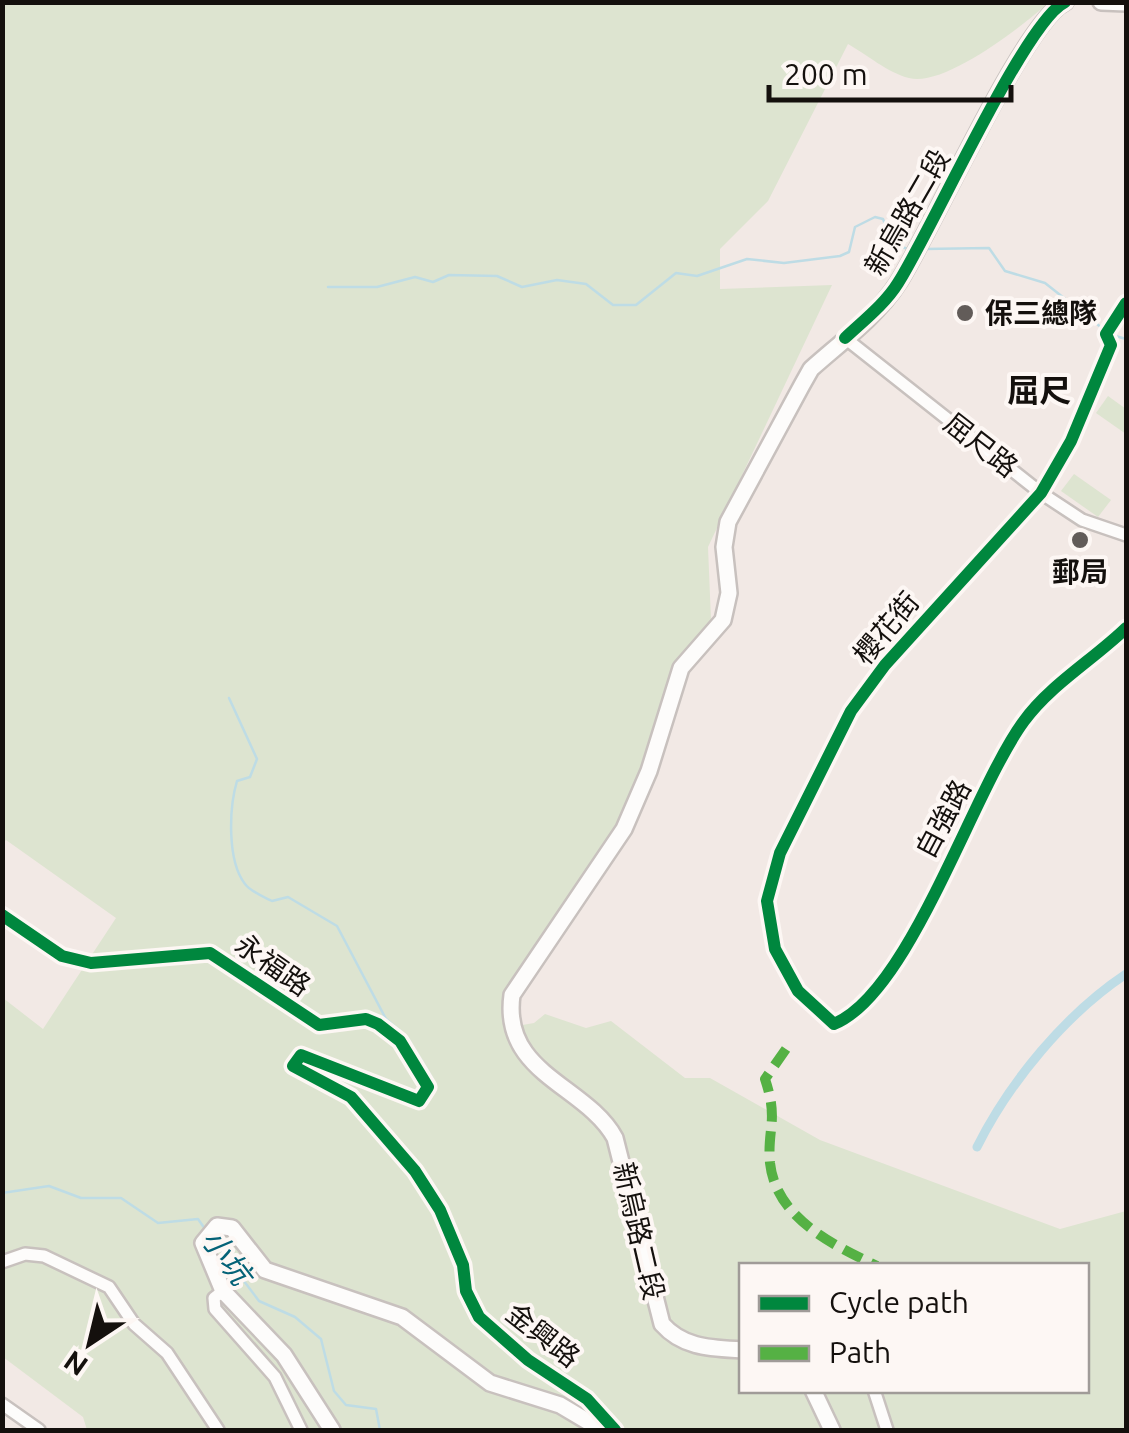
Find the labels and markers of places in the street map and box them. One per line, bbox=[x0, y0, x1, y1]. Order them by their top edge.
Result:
place label: 保三總隊 bbox=[985, 297, 1097, 328]
marker: 保三總隊 bbox=[954, 302, 976, 324]
marker: 郵局 bbox=[1069, 529, 1091, 551]
place label: 郵局 bbox=[1052, 556, 1108, 587]

